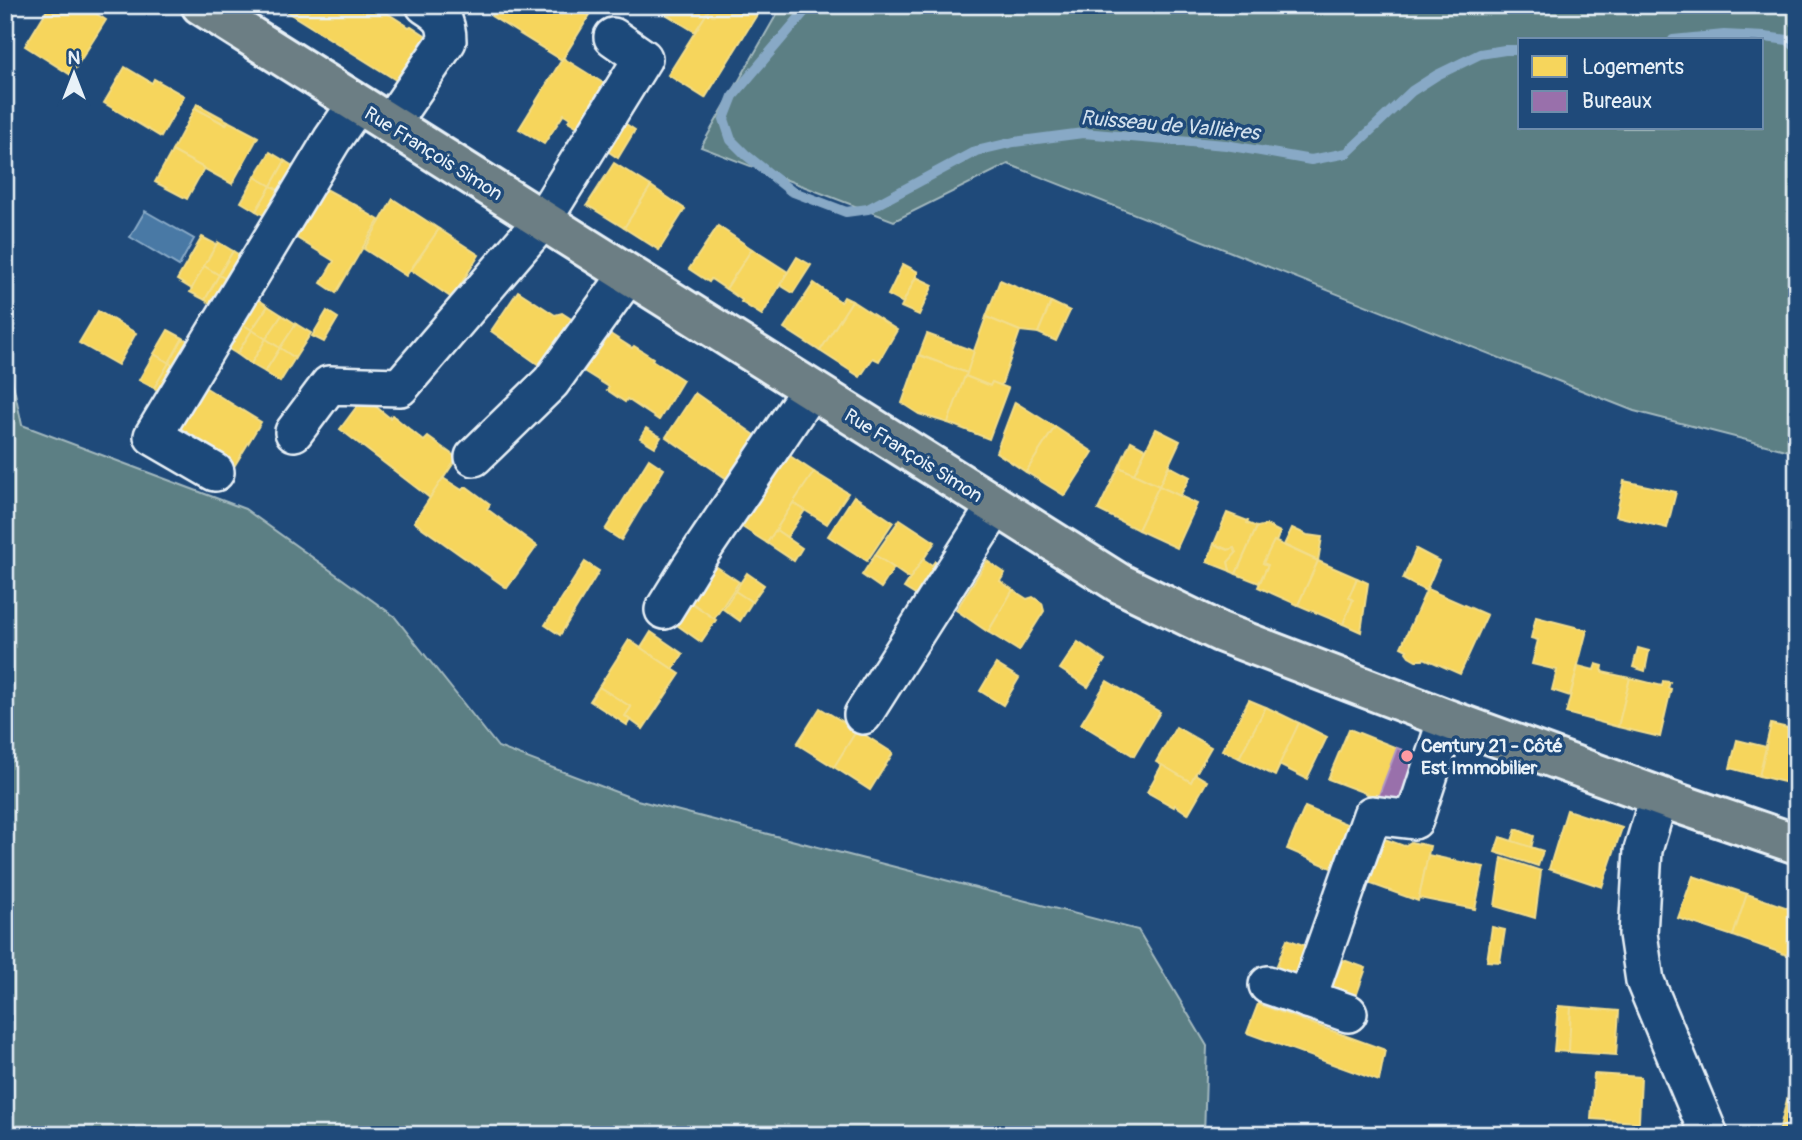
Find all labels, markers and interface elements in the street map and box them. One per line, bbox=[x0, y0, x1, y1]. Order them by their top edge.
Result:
north arrow bbox=[38, 38, 108, 108]
legend bbox=[1518, 38, 1764, 130]
text: N bbox=[68, 46, 81, 70]
text: Logements bbox=[1582, 54, 1685, 81]
text: Bureaux bbox=[1582, 88, 1652, 115]
street label: Rue François Simon bbox=[360, 102, 507, 206]
water label: Ruisseau de Vallières bbox=[1079, 104, 1263, 147]
street label: Rue François Simon bbox=[840, 404, 987, 508]
place label: Century 21 - Côté Est Immobilier bbox=[1421, 734, 1563, 780]
marker: Century 21 - Côté Est Immobilier bbox=[1399, 748, 1415, 764]

